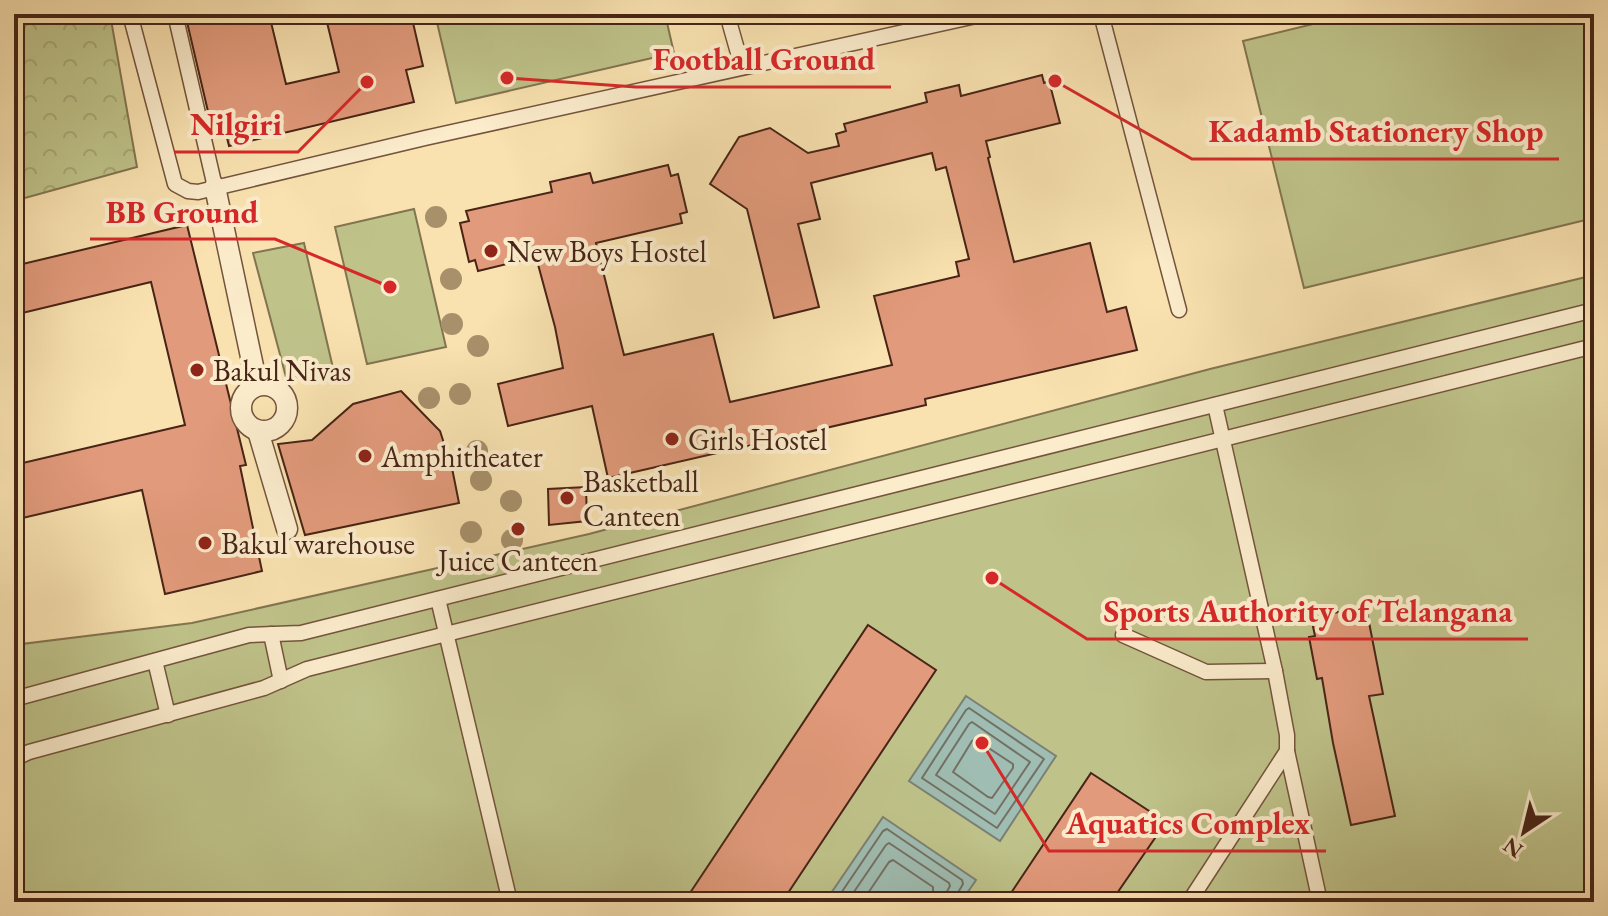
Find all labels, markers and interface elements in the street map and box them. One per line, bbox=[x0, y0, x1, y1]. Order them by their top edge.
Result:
callout: Football Ground bbox=[636, 31, 891, 87]
text: Football Ground bbox=[653, 38, 876, 80]
callout: Nilgiri bbox=[174, 96, 298, 152]
text: Nilgiri bbox=[190, 103, 283, 145]
callout: Kadamb Stationery Shop bbox=[1192, 103, 1559, 159]
text: Kadamb Stationery Shop bbox=[1209, 110, 1543, 152]
callout: BB Ground bbox=[90, 183, 275, 239]
text: BB Ground bbox=[106, 191, 259, 233]
place label: New Boys Hostel bbox=[507, 232, 707, 271]
marker: New Boys Hostel bbox=[482, 242, 500, 260]
place label: Bakul Nivas bbox=[213, 351, 351, 390]
marker: Bakul Nivas bbox=[188, 361, 206, 379]
place label: Girls Hostel bbox=[688, 420, 827, 459]
marker: Girls Hostel bbox=[663, 430, 681, 448]
place label: Amphitheater bbox=[380, 437, 543, 476]
marker: Amphitheater bbox=[356, 447, 374, 465]
place label: Basketball Canteen bbox=[583, 462, 699, 535]
marker: Basketball Canteen bbox=[558, 489, 576, 507]
marker: Juice Canteen bbox=[509, 520, 527, 538]
place label: Bakul warehouse bbox=[221, 524, 415, 563]
marker: Bakul warehouse bbox=[196, 534, 214, 552]
place label: Juice Canteen bbox=[435, 541, 598, 580]
callout: Sports Authority of Telangana bbox=[1087, 583, 1528, 639]
text: Sports Authority of Telangana bbox=[1104, 590, 1513, 632]
north arrow bbox=[1484, 792, 1564, 872]
callout: Aquatics Complex bbox=[1049, 795, 1326, 851]
text: Aquatics Complex bbox=[1065, 802, 1310, 844]
text: N bbox=[1497, 831, 1528, 865]

